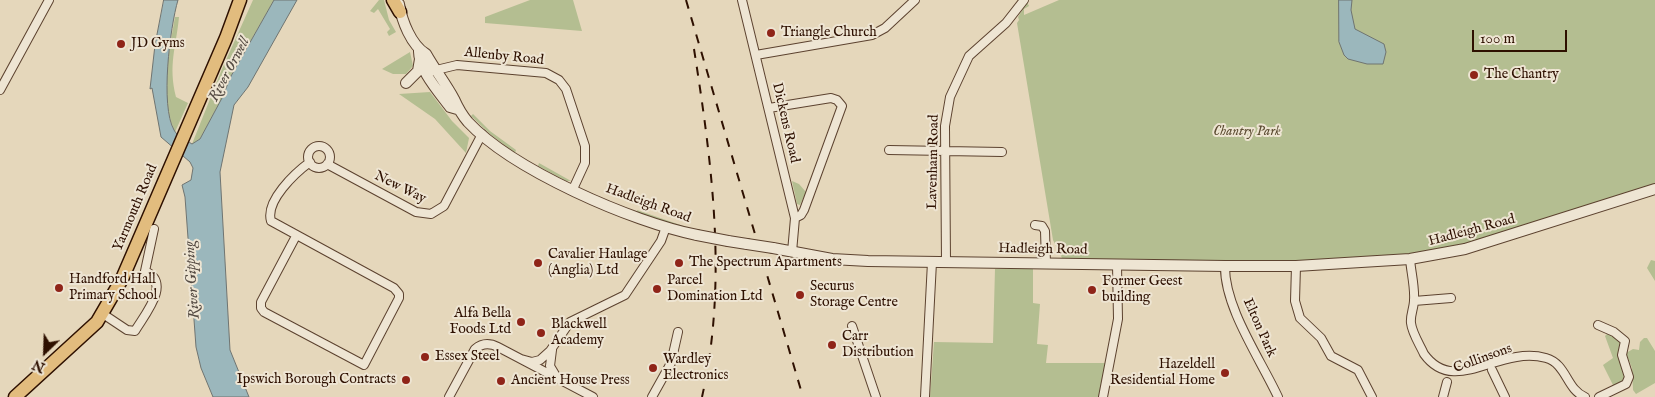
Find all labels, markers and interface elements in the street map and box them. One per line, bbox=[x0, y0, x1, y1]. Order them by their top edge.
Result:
scale bar bbox=[1475, 20, 1570, 52]
place label: Triangle Church bbox=[781, 25, 877, 41]
marker: Triangle Church bbox=[765, 27, 777, 39]
text: 100 m bbox=[1480, 29, 1515, 48]
water label: River Orwell bbox=[206, 35, 254, 105]
place label: JD Gyms bbox=[131, 36, 185, 52]
marker: JD Gyms bbox=[115, 38, 127, 50]
street label: Allenby Road bbox=[463, 44, 545, 70]
place label: The Chantry bbox=[1484, 67, 1559, 83]
marker: The Chantry bbox=[1468, 69, 1480, 81]
street label: Dickens Road bbox=[768, 81, 802, 165]
street label: Lavenham Road bbox=[925, 114, 943, 210]
park label: Chantry Park bbox=[1213, 124, 1281, 140]
street label: Yarmouth Road bbox=[110, 162, 162, 254]
street label: New Way bbox=[371, 168, 429, 208]
street label: Hadleigh Road bbox=[603, 181, 693, 227]
street label: Hadleigh Road bbox=[1427, 211, 1517, 251]
water label: River Gipping bbox=[181, 240, 205, 320]
street label: Hadleigh Road bbox=[998, 241, 1088, 259]
place label: Cavalier Haulage (Anglia) Ltd bbox=[548, 247, 647, 280]
place label: The Spectrum Apartments bbox=[689, 255, 842, 271]
marker: Cavalier Haulage (Anglia) Ltd bbox=[532, 257, 544, 269]
marker: The Spectrum Apartments bbox=[673, 257, 685, 269]
place label: Handford Hall Primary School bbox=[69, 272, 157, 304]
place label: Parcel Domination Ltd bbox=[667, 273, 763, 306]
place label: Former Geest building bbox=[1102, 274, 1183, 306]
place label: Securus Storage Centre bbox=[810, 279, 898, 312]
marker: Handford Hall Primary School bbox=[53, 282, 65, 294]
marker: Parcel Domination Ltd bbox=[651, 283, 663, 295]
marker: Former Geest building bbox=[1086, 284, 1098, 296]
marker: Securus Storage Centre bbox=[794, 289, 806, 301]
street label: Elton Park bbox=[1239, 296, 1279, 360]
place label: Alfa Bella Foods Ltd bbox=[449, 306, 511, 338]
marker: Alfa Bella Foods Ltd bbox=[515, 316, 527, 328]
place label: Blackwell Academy bbox=[551, 317, 607, 350]
north arrow bbox=[20, 327, 70, 377]
marker: Blackwell Academy bbox=[535, 327, 547, 339]
place label: Carr Distribution bbox=[842, 329, 914, 362]
marker: Carr Distribution bbox=[826, 339, 838, 351]
street label: Collinsons bbox=[1451, 341, 1515, 377]
place label: Essex Steel bbox=[435, 349, 500, 365]
marker: Essex Steel bbox=[419, 351, 431, 363]
place label: Wardley Electronics bbox=[663, 352, 728, 384]
text: N bbox=[30, 355, 48, 376]
place label: Hazeldell Residential Home bbox=[1110, 357, 1215, 390]
marker: Wardley Electronics bbox=[647, 362, 659, 374]
marker: Hazeldell Residential Home bbox=[1219, 367, 1231, 379]
place label: Ipswich Borough Contracts bbox=[237, 372, 396, 388]
place label: Ancient House Press bbox=[511, 373, 630, 389]
marker: Ipswich Borough Contracts bbox=[400, 374, 412, 386]
marker: Ancient House Press bbox=[495, 375, 507, 387]

